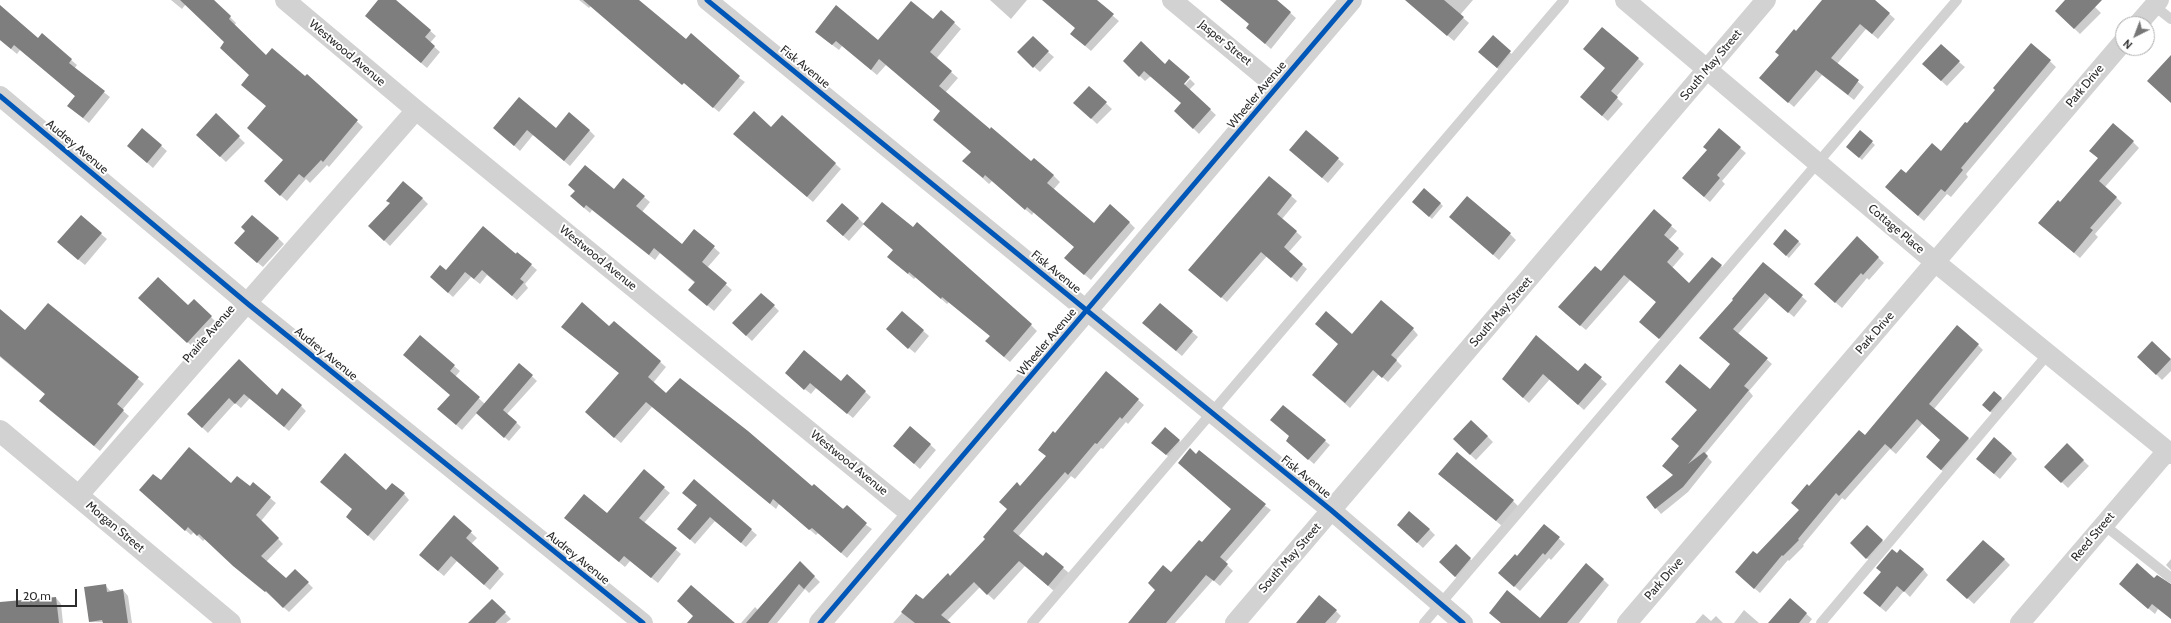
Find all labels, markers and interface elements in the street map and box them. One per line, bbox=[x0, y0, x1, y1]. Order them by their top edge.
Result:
north arrow bbox=[2115, 16, 2155, 56]
street label: Westwood Avenue bbox=[306, 17, 388, 89]
street label: Jasper Street bbox=[1196, 17, 1254, 69]
street label: South May Street bbox=[1677, 27, 1745, 103]
text: N bbox=[2120, 36, 2135, 52]
street label: Fisk Avenue bbox=[777, 43, 833, 91]
street label: Wheeler Avenue bbox=[1225, 58, 1289, 132]
street label: Park Drive bbox=[2063, 62, 2107, 110]
street label: Audrey Avenue bbox=[43, 117, 111, 177]
street label: Cottage Place bbox=[1865, 201, 1927, 257]
street label: Westwood Avenue bbox=[556, 222, 640, 294]
street label: Fisk Avenue bbox=[1028, 248, 1084, 296]
street label: South May Street bbox=[1467, 274, 1535, 350]
street label: Prairie Avenue bbox=[180, 302, 238, 366]
street label: Wheeler Avenue bbox=[1015, 305, 1079, 379]
street label: Park Drive bbox=[1853, 309, 1897, 357]
street label: Audrey Avenue bbox=[292, 324, 360, 384]
street label: Westwood Avenue bbox=[807, 427, 891, 499]
street label: Fisk Avenue bbox=[1278, 453, 1334, 501]
street label: Morgan Street bbox=[83, 498, 147, 556]
street label: Reed Street bbox=[2068, 510, 2118, 564]
street label: South May Street bbox=[1256, 520, 1324, 596]
street label: Audrey Avenue bbox=[544, 528, 612, 588]
street label: Park Drive bbox=[1642, 555, 1686, 603]
scale bar bbox=[18, 581, 79, 607]
text: 20 m bbox=[23, 588, 51, 603]

